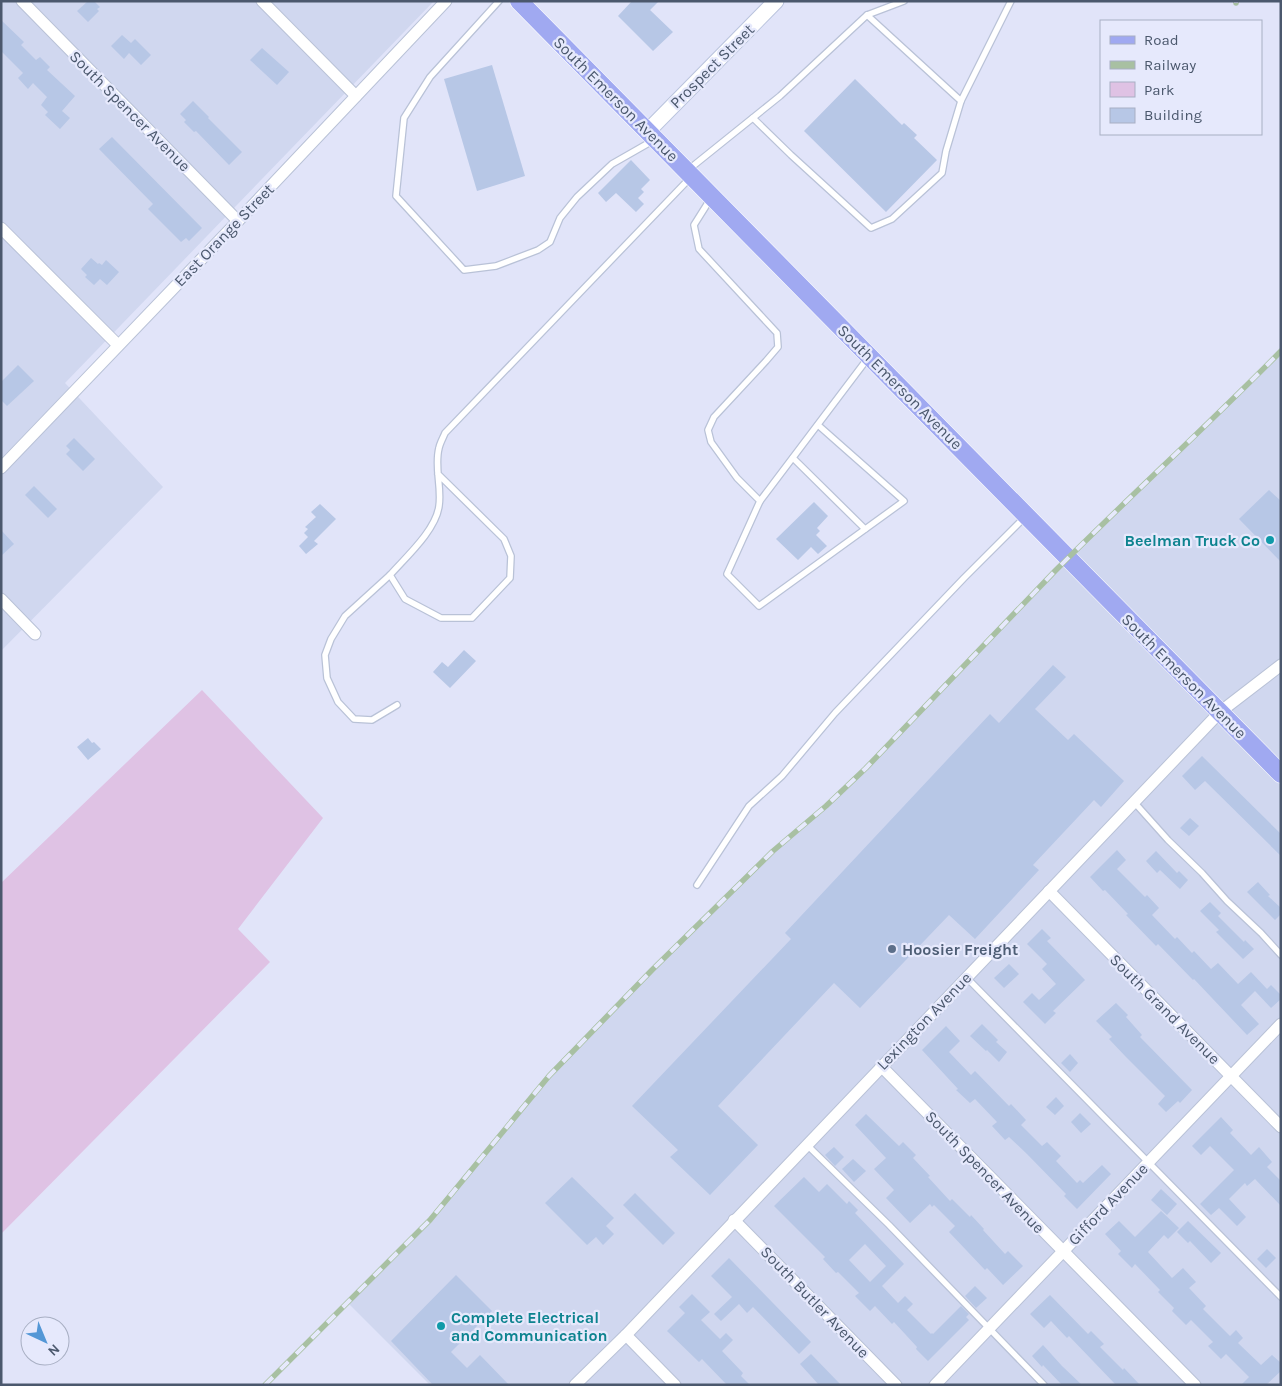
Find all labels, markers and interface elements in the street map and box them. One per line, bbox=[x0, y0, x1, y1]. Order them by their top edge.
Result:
street label: Prospect Street bbox=[666, 20, 758, 112]
legend bbox=[1100, 20, 1262, 135]
text: Road bbox=[1144, 31, 1179, 49]
street label: South Emerson Avenue bbox=[550, 33, 682, 165]
street label: South Spencer Avenue bbox=[66, 47, 194, 175]
text: Railway bbox=[1144, 56, 1196, 74]
text: Park bbox=[1144, 81, 1174, 99]
text: Building bbox=[1144, 106, 1202, 124]
street label: East Orange Street bbox=[170, 180, 278, 290]
street label: South Emerson Avenue bbox=[834, 321, 966, 453]
place label: Beelman Truck Co bbox=[1125, 531, 1260, 550]
marker: Beelman Truck Co bbox=[1264, 534, 1276, 546]
street label: South Emerson Avenue bbox=[1118, 610, 1250, 742]
place label: Hoosier Freight bbox=[902, 940, 1018, 959]
marker: Hoosier Freight bbox=[886, 943, 898, 955]
street label: South Grand Avenue bbox=[1106, 950, 1224, 1068]
street label: Lexington Avenue bbox=[873, 968, 975, 1074]
street label: South Spencer Avenue bbox=[921, 1107, 1049, 1237]
street label: Gifford Avenue bbox=[1064, 1159, 1152, 1249]
street label: South Butler Avenue bbox=[757, 1242, 873, 1362]
place label: Complete Electrical and Communication bbox=[451, 1308, 607, 1345]
north arrow bbox=[20, 1316, 70, 1366]
marker: Complete Electrical and Communication bbox=[435, 1320, 447, 1332]
text: N bbox=[44, 1340, 63, 1360]

